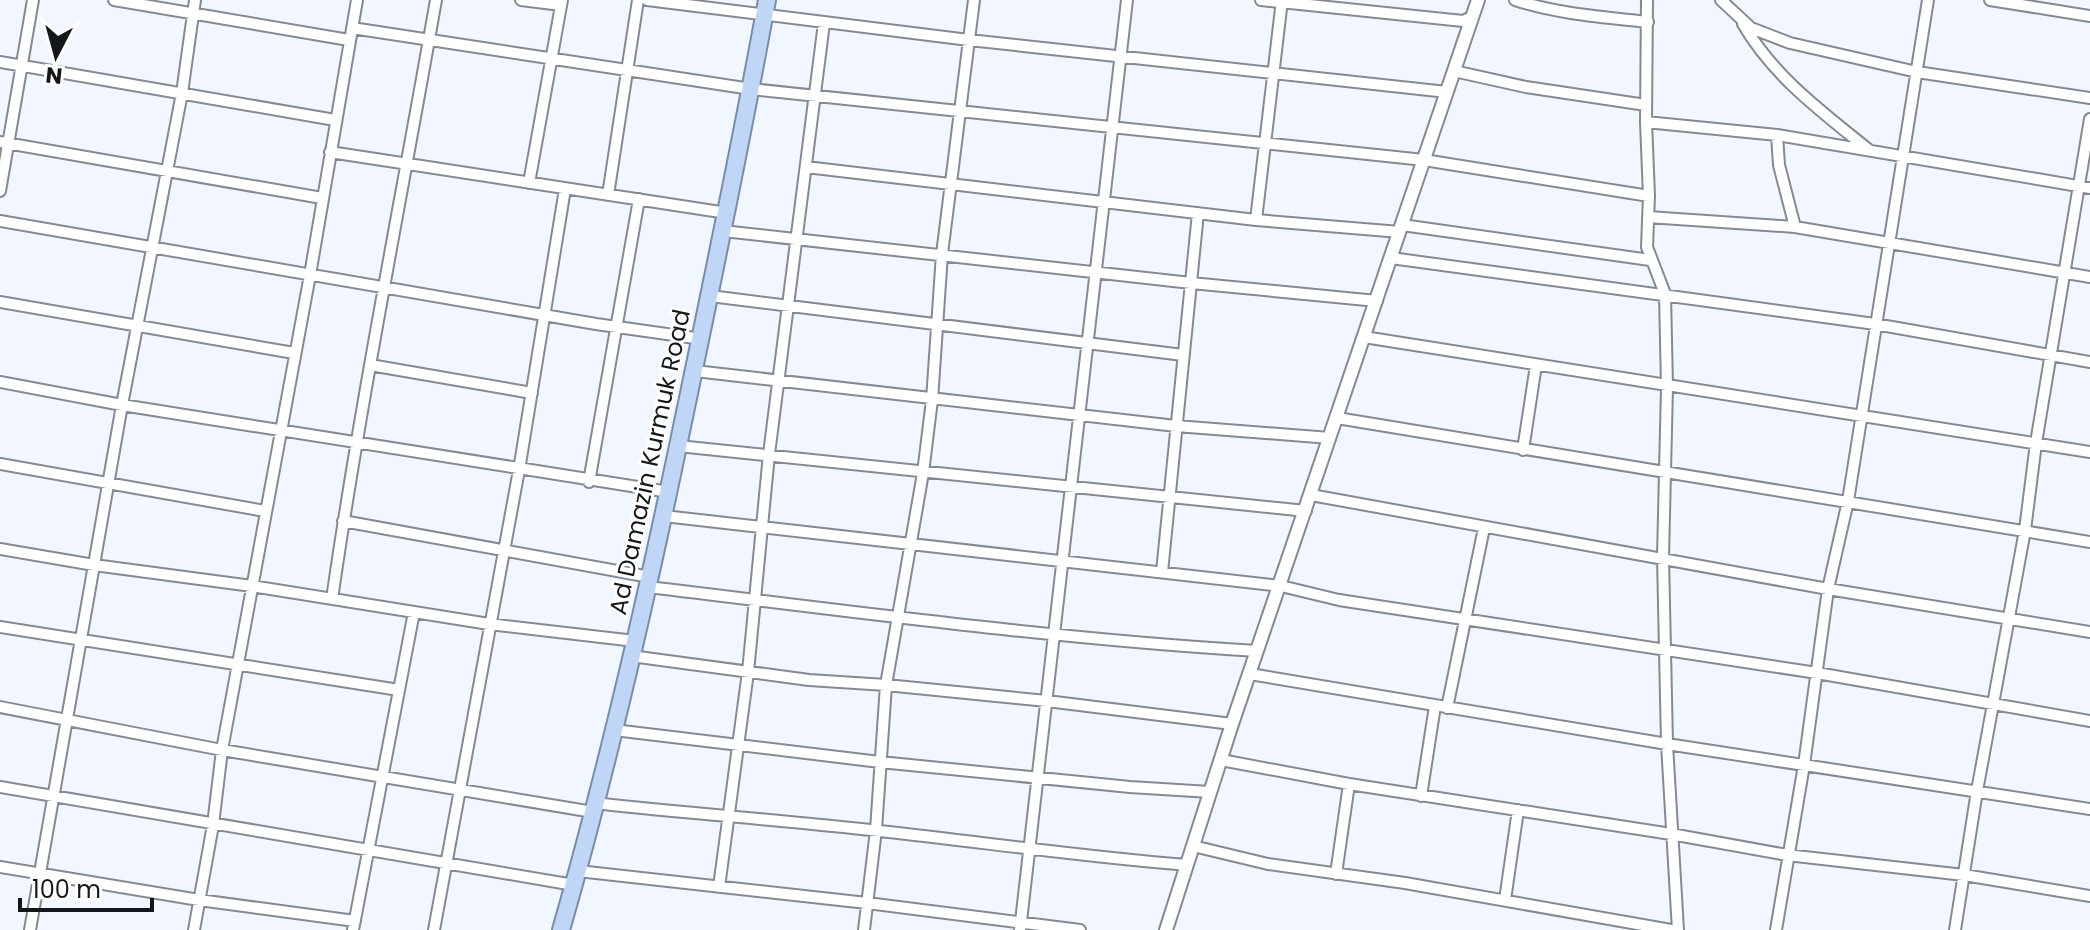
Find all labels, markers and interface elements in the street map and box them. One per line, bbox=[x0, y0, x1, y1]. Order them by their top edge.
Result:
north arrow bbox=[16, 16, 96, 96]
text: N bbox=[44, 59, 64, 92]
street label: Ad Damazin Kurmuk Road bbox=[601, 306, 698, 618]
scale bar bbox=[20, 862, 152, 912]
text: 100 m bbox=[32, 873, 101, 906]

